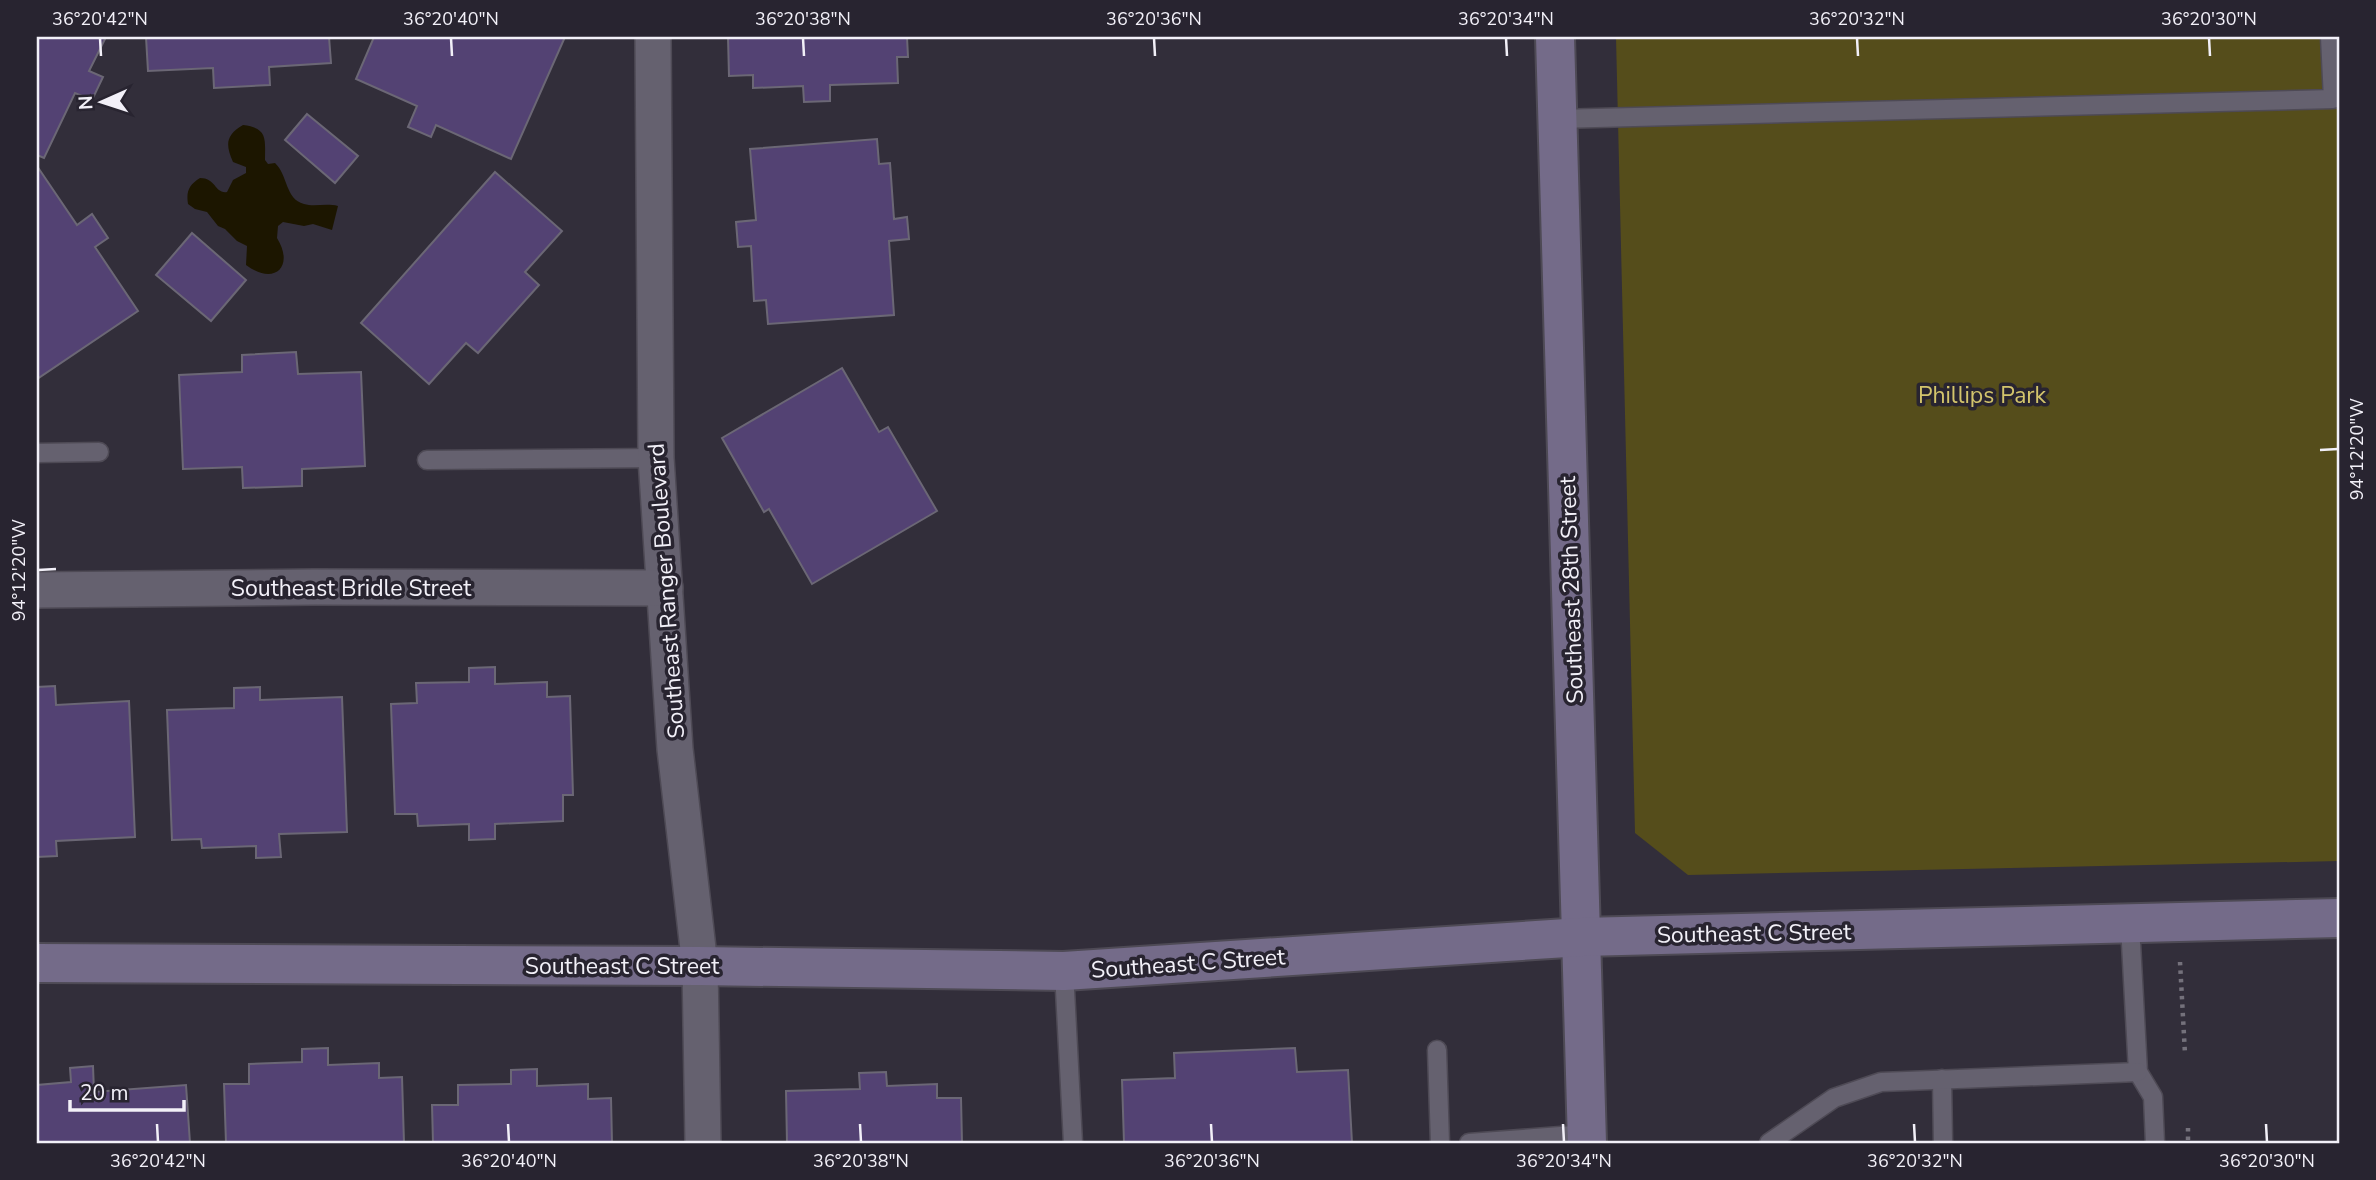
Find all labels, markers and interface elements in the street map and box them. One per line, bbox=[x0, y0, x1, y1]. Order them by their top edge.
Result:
text: 36°20'42"N bbox=[52, 7, 148, 31]
text: 36°20'40"N bbox=[403, 7, 499, 31]
text: 36°20'38"N bbox=[755, 7, 851, 31]
text: 36°20'36"N bbox=[1106, 7, 1202, 31]
text: 36°20'34"N bbox=[1458, 7, 1554, 31]
text: 36°20'32"N bbox=[1809, 7, 1905, 31]
text: 36°20'30"N bbox=[2161, 7, 2257, 31]
north arrow bbox=[66, 66, 136, 136]
text: N bbox=[73, 95, 99, 111]
park label: Phillips Park bbox=[1918, 380, 2047, 411]
text: 94°12'20"W bbox=[2345, 398, 2369, 500]
street label: Southeast Ranger Boulevard bbox=[641, 442, 692, 740]
street label: Southeast 28th Street bbox=[1552, 475, 1591, 704]
text: 94°12'20"W bbox=[7, 519, 31, 621]
street label: Southeast Bridle Street bbox=[231, 573, 472, 604]
street label: Southeast C Street bbox=[1657, 916, 1852, 951]
street label: Southeast C Street bbox=[1090, 941, 1287, 986]
street label: Southeast C Street bbox=[525, 951, 720, 982]
scale bar bbox=[70, 1068, 184, 1112]
text: 20 m bbox=[80, 1079, 129, 1107]
text: 36°20'42"N bbox=[110, 1149, 206, 1173]
text: 36°20'40"N bbox=[461, 1149, 557, 1173]
text: 36°20'38"N bbox=[813, 1149, 909, 1173]
text: 36°20'36"N bbox=[1164, 1149, 1260, 1173]
text: 36°20'34"N bbox=[1516, 1149, 1612, 1173]
text: 36°20'32"N bbox=[1867, 1149, 1963, 1173]
text: 36°20'30"N bbox=[2219, 1149, 2315, 1173]

